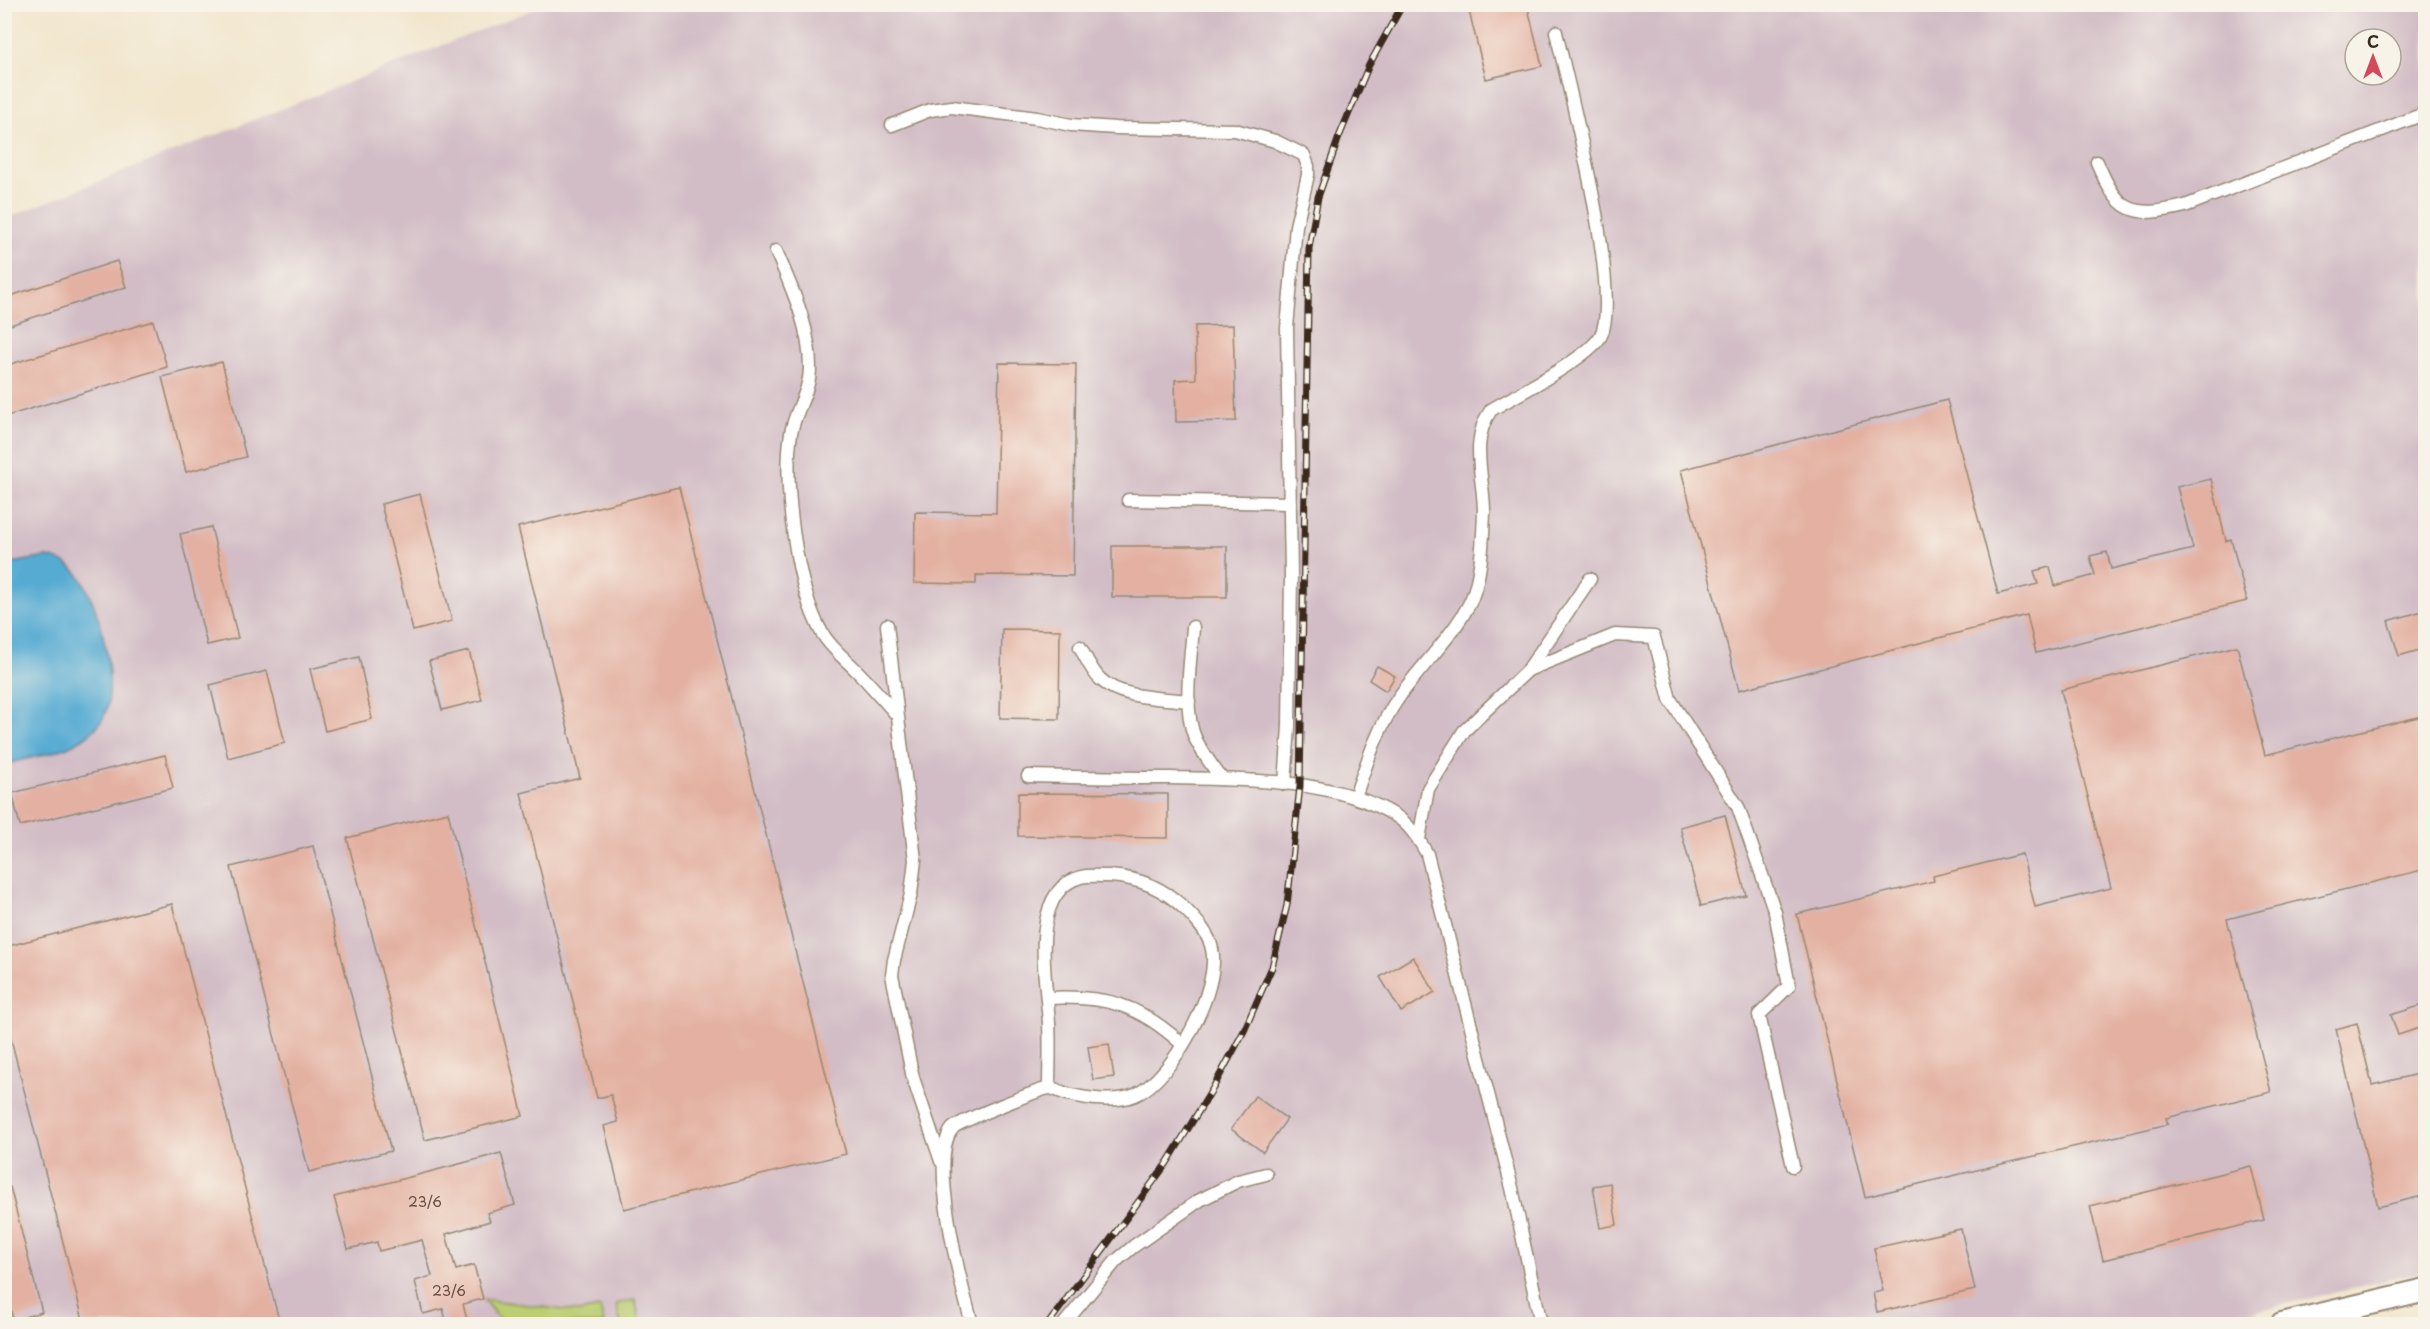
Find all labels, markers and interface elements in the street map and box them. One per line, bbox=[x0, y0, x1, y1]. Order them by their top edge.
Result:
north arrow bbox=[2343, 27, 2403, 87]
text: С bbox=[2367, 29, 2379, 53]
house number: 23/6 bbox=[408, 1191, 442, 1212]
house number: 23/6 bbox=[432, 1280, 466, 1301]

